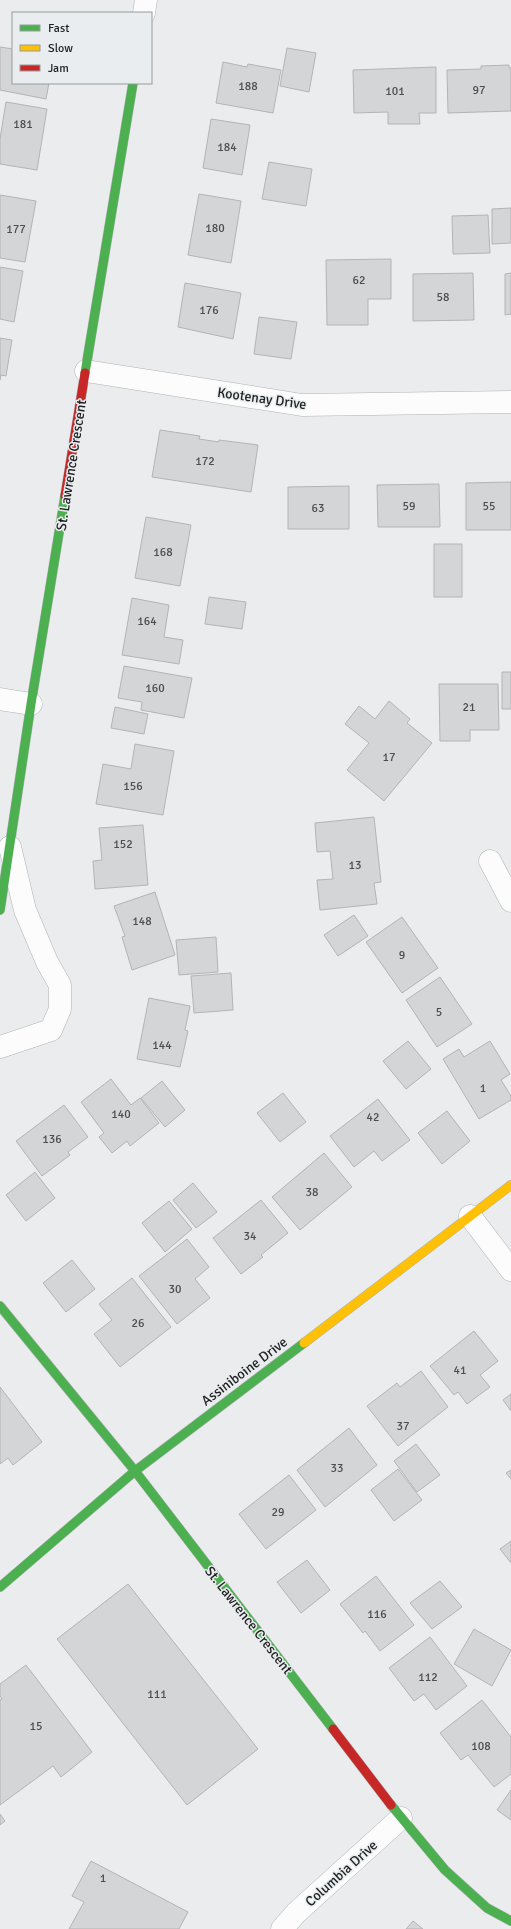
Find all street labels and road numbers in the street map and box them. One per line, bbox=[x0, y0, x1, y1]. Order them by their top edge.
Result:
street label: Kootenay Drive bbox=[216, 384, 308, 413]
street label: St. Lawrence Crescent bbox=[53, 398, 90, 532]
street label: Assiniboine Drive bbox=[198, 1333, 291, 1409]
street label: St. Lawrence Crescent bbox=[201, 1563, 296, 1678]
street label: Columbia Drive bbox=[302, 1837, 381, 1910]

